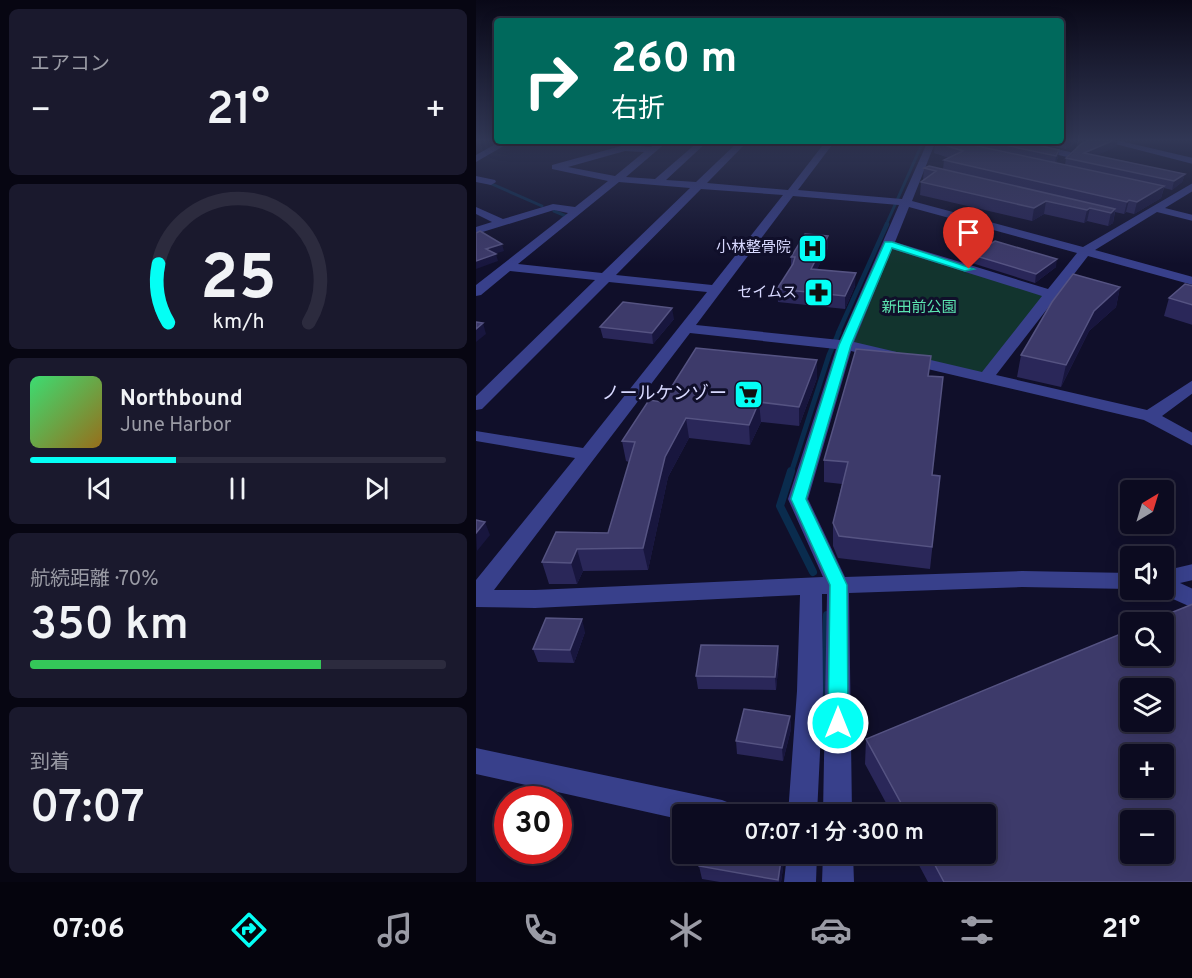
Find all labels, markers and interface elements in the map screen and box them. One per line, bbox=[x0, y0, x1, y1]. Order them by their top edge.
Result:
text: 260 m bbox=[611, 34, 737, 87]
icon: right bbox=[512, 42, 590, 120]
text: エアコン bbox=[30, 52, 110, 78]
text: 21° bbox=[206, 83, 270, 140]
text: − bbox=[30, 91, 51, 133]
text: + bbox=[425, 91, 446, 133]
text: 右折 bbox=[611, 93, 665, 127]
pin bbox=[943, 207, 994, 269]
icon: arrive bbox=[952, 216, 985, 249]
hospital icon: 小林整骨院 bbox=[796, 232, 828, 264]
place label: 小林整骨院 bbox=[716, 239, 791, 258]
text: 25 bbox=[200, 243, 276, 322]
pharmacy icon: セイムス bbox=[802, 277, 834, 309]
place label: セイムス bbox=[737, 284, 797, 303]
park label: 新田前公園 bbox=[881, 299, 957, 318]
text: km/h bbox=[212, 310, 264, 337]
supermarket icon: ノールケンゾー bbox=[732, 378, 764, 410]
place label: ノールケンゾー bbox=[602, 383, 727, 406]
text: Northbound bbox=[120, 386, 243, 413]
text: June Harbor bbox=[120, 413, 232, 439]
icon: previous bbox=[83, 472, 116, 505]
icon: pause bbox=[221, 472, 254, 505]
icon: next bbox=[360, 472, 393, 505]
north arrow bbox=[1120, 480, 1174, 534]
map controls bbox=[1120, 480, 1174, 864]
button: sound bbox=[1120, 546, 1174, 600]
text: 航続距離 · 70% bbox=[30, 567, 159, 593]
text: 350 km bbox=[30, 598, 189, 655]
button: search bbox=[1120, 612, 1174, 666]
button: layers bbox=[1120, 678, 1174, 732]
position arrow bbox=[806, 691, 870, 755]
button: + bbox=[1120, 744, 1174, 798]
text: 到着 bbox=[30, 750, 70, 776]
text: 07:07 bbox=[30, 781, 145, 838]
speed limit sign: 30 bbox=[494, 786, 572, 864]
button: − bbox=[1120, 810, 1174, 864]
text: 07:07 · 1 分 · 300 m bbox=[744, 820, 924, 847]
icon: directions bbox=[228, 909, 270, 951]
icon: music bbox=[374, 909, 416, 951]
icon: phone bbox=[519, 909, 561, 951]
icon: climate bbox=[665, 909, 707, 951]
icon: car bbox=[810, 909, 852, 951]
icon: filters bbox=[956, 909, 998, 951]
text: 07:06 bbox=[52, 913, 124, 947]
text: 21° bbox=[1102, 913, 1140, 947]

